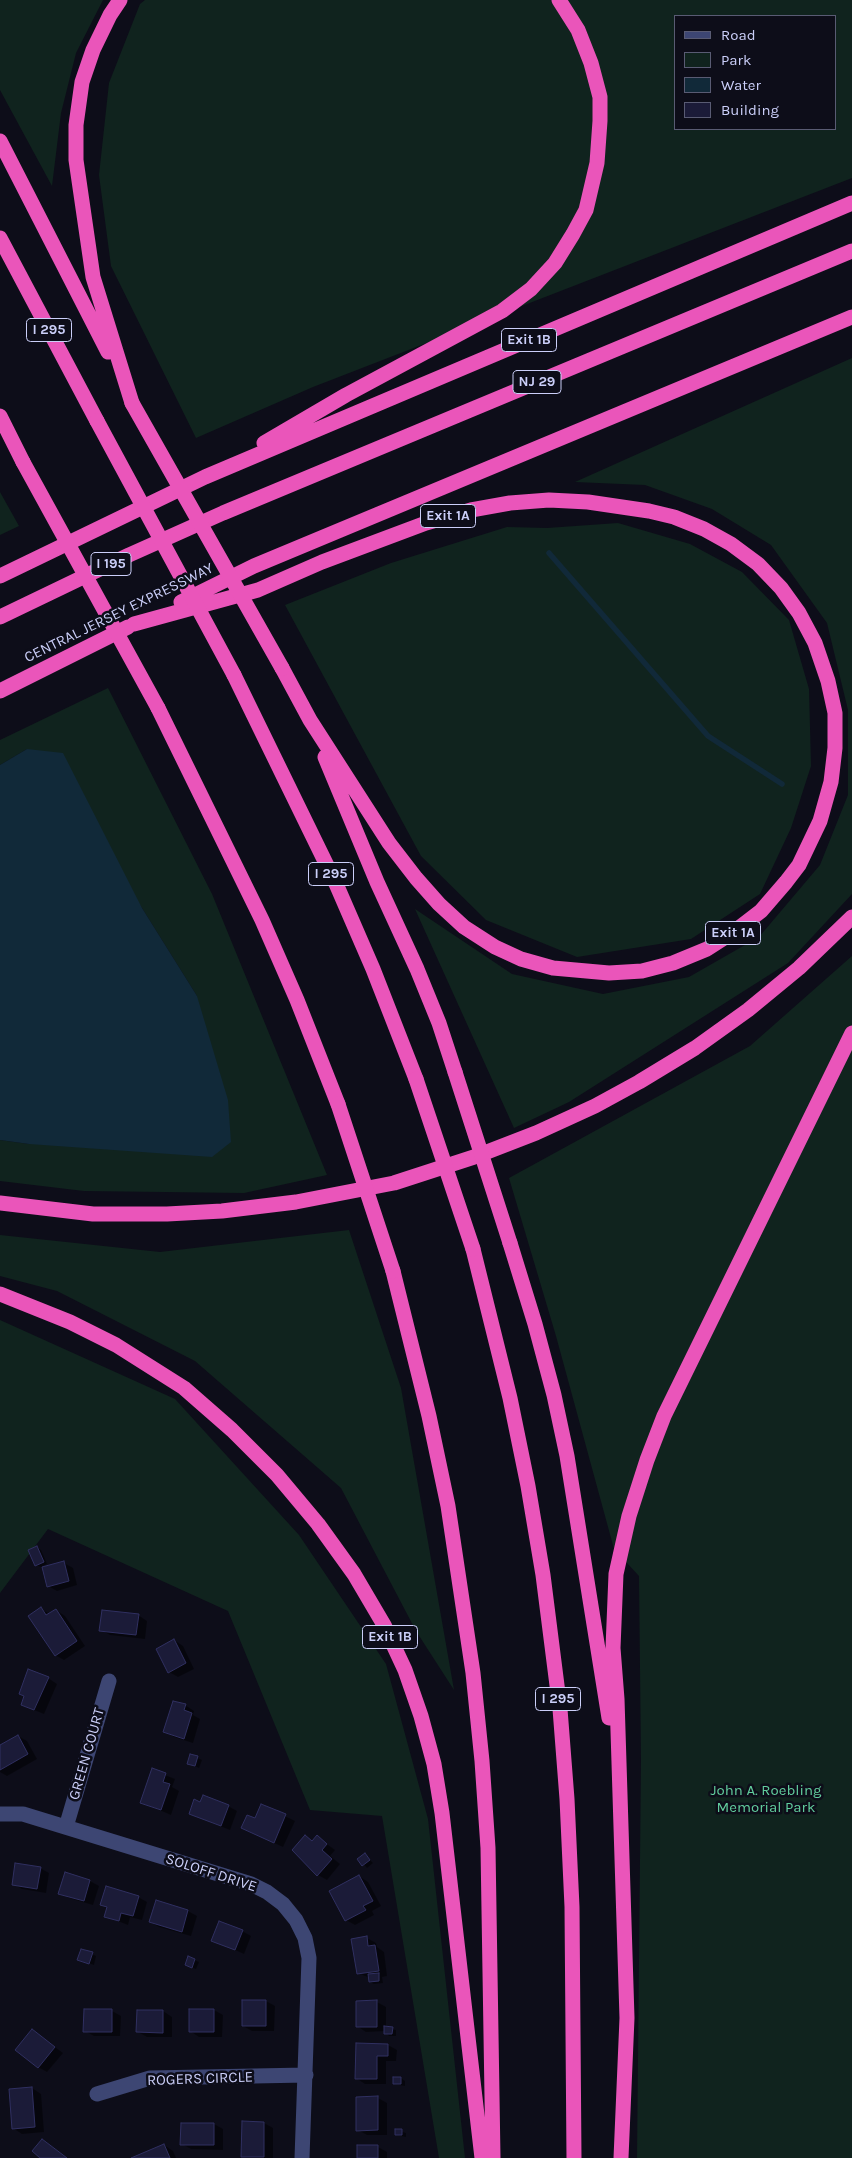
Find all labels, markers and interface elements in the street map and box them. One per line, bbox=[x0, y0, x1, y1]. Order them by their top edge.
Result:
legend bbox=[674, 15, 837, 130]
text: Road bbox=[721, 26, 756, 44]
text: Park bbox=[721, 51, 751, 69]
text: Water bbox=[721, 76, 761, 94]
text: Building bbox=[721, 101, 779, 119]
road number: I 295 bbox=[27, 318, 72, 342]
road number: Exit 1B bbox=[502, 328, 556, 352]
road number: NJ 29 bbox=[513, 371, 561, 394]
road number: Exit 1A bbox=[420, 504, 476, 528]
road number: I 195 bbox=[91, 552, 131, 576]
street label: CENTRAL JERSEY EXPRESSWAY bbox=[21, 559, 217, 667]
road number: I 295 bbox=[308, 862, 354, 886]
road number: Exit 1A bbox=[706, 921, 760, 944]
road number: Exit 1B bbox=[362, 1625, 418, 1648]
road number: I 295 bbox=[536, 1688, 580, 1710]
street label: GREEN COURT bbox=[65, 1706, 109, 1802]
park label: John A. Roebling Memorial Park bbox=[711, 1782, 821, 1817]
street label: SOLOFF DRIVE bbox=[163, 1850, 259, 1896]
street label: ROGERS CIRCLE bbox=[147, 2068, 253, 2090]

